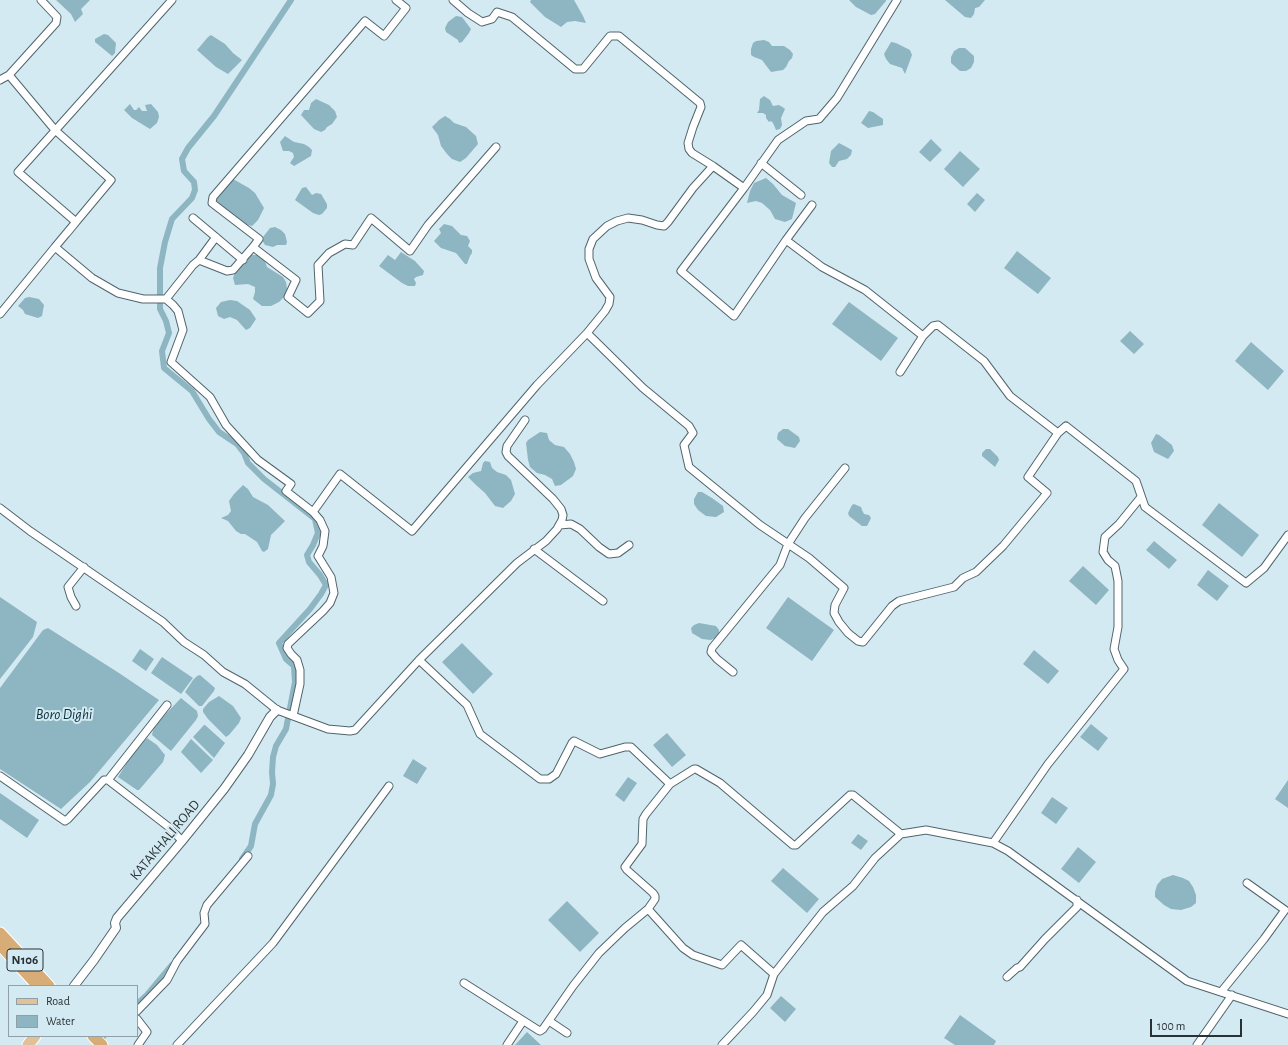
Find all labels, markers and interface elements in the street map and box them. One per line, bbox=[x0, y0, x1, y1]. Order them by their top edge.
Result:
water label: Boro Dighi bbox=[36, 705, 92, 723]
street label: KATAKHALI ROAD bbox=[126, 796, 204, 884]
road number: N106 bbox=[7, 949, 43, 971]
legend bbox=[8, 985, 138, 1037]
text: Road bbox=[46, 995, 70, 1007]
scale bar bbox=[1152, 1011, 1244, 1037]
text: Water bbox=[46, 1015, 75, 1027]
text: 100 m bbox=[1157, 1020, 1185, 1032]

